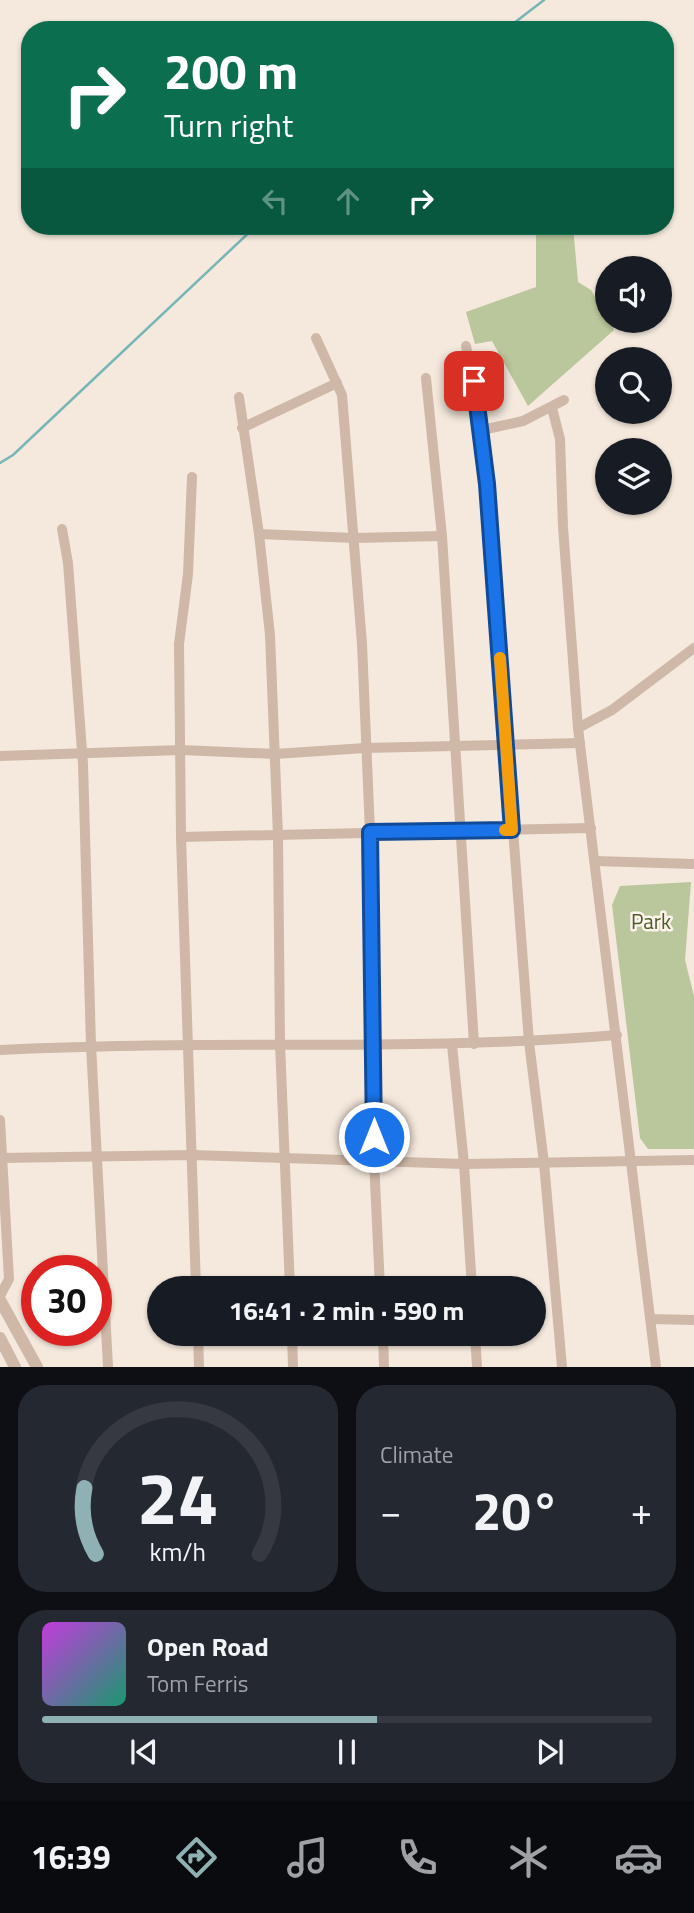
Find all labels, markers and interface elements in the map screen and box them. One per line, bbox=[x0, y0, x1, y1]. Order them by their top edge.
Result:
text: 200 m bbox=[164, 33, 298, 108]
icon: right bbox=[49, 49, 140, 140]
text: Turn right bbox=[164, 101, 293, 149]
icon: left bbox=[256, 182, 294, 220]
icon: ahead bbox=[329, 182, 367, 220]
icon: right bbox=[402, 182, 440, 220]
map controls bbox=[595, 256, 672, 515]
button: sound bbox=[595, 256, 672, 333]
button: search bbox=[595, 347, 672, 424]
pin bbox=[444, 351, 504, 411]
icon: arrive bbox=[455, 362, 493, 400]
button: layers bbox=[595, 438, 672, 515]
park label: Park bbox=[631, 905, 671, 937]
position arrow bbox=[337, 1100, 411, 1174]
speed limit sign: 30 bbox=[21, 1255, 112, 1346]
text: 16:41 · 2 min · 590 m bbox=[229, 1291, 464, 1330]
text: Climate bbox=[380, 1437, 453, 1472]
text: 24 bbox=[137, 1443, 219, 1553]
text: 20° bbox=[472, 1471, 560, 1550]
text: − bbox=[380, 1482, 401, 1540]
text: + bbox=[631, 1482, 652, 1540]
text: km/h bbox=[150, 1533, 206, 1571]
text: Open Road bbox=[147, 1627, 269, 1666]
text: Tom Ferris bbox=[147, 1666, 248, 1701]
icon: previous bbox=[125, 1733, 163, 1771]
icon: pause bbox=[328, 1733, 366, 1771]
icon: next bbox=[531, 1733, 569, 1771]
text: 16:39 bbox=[31, 1833, 111, 1881]
icon: directions bbox=[172, 1833, 221, 1882]
icon: music bbox=[283, 1833, 332, 1882]
icon: phone bbox=[393, 1833, 442, 1882]
icon: climate bbox=[504, 1833, 553, 1882]
icon: car bbox=[614, 1833, 663, 1882]

